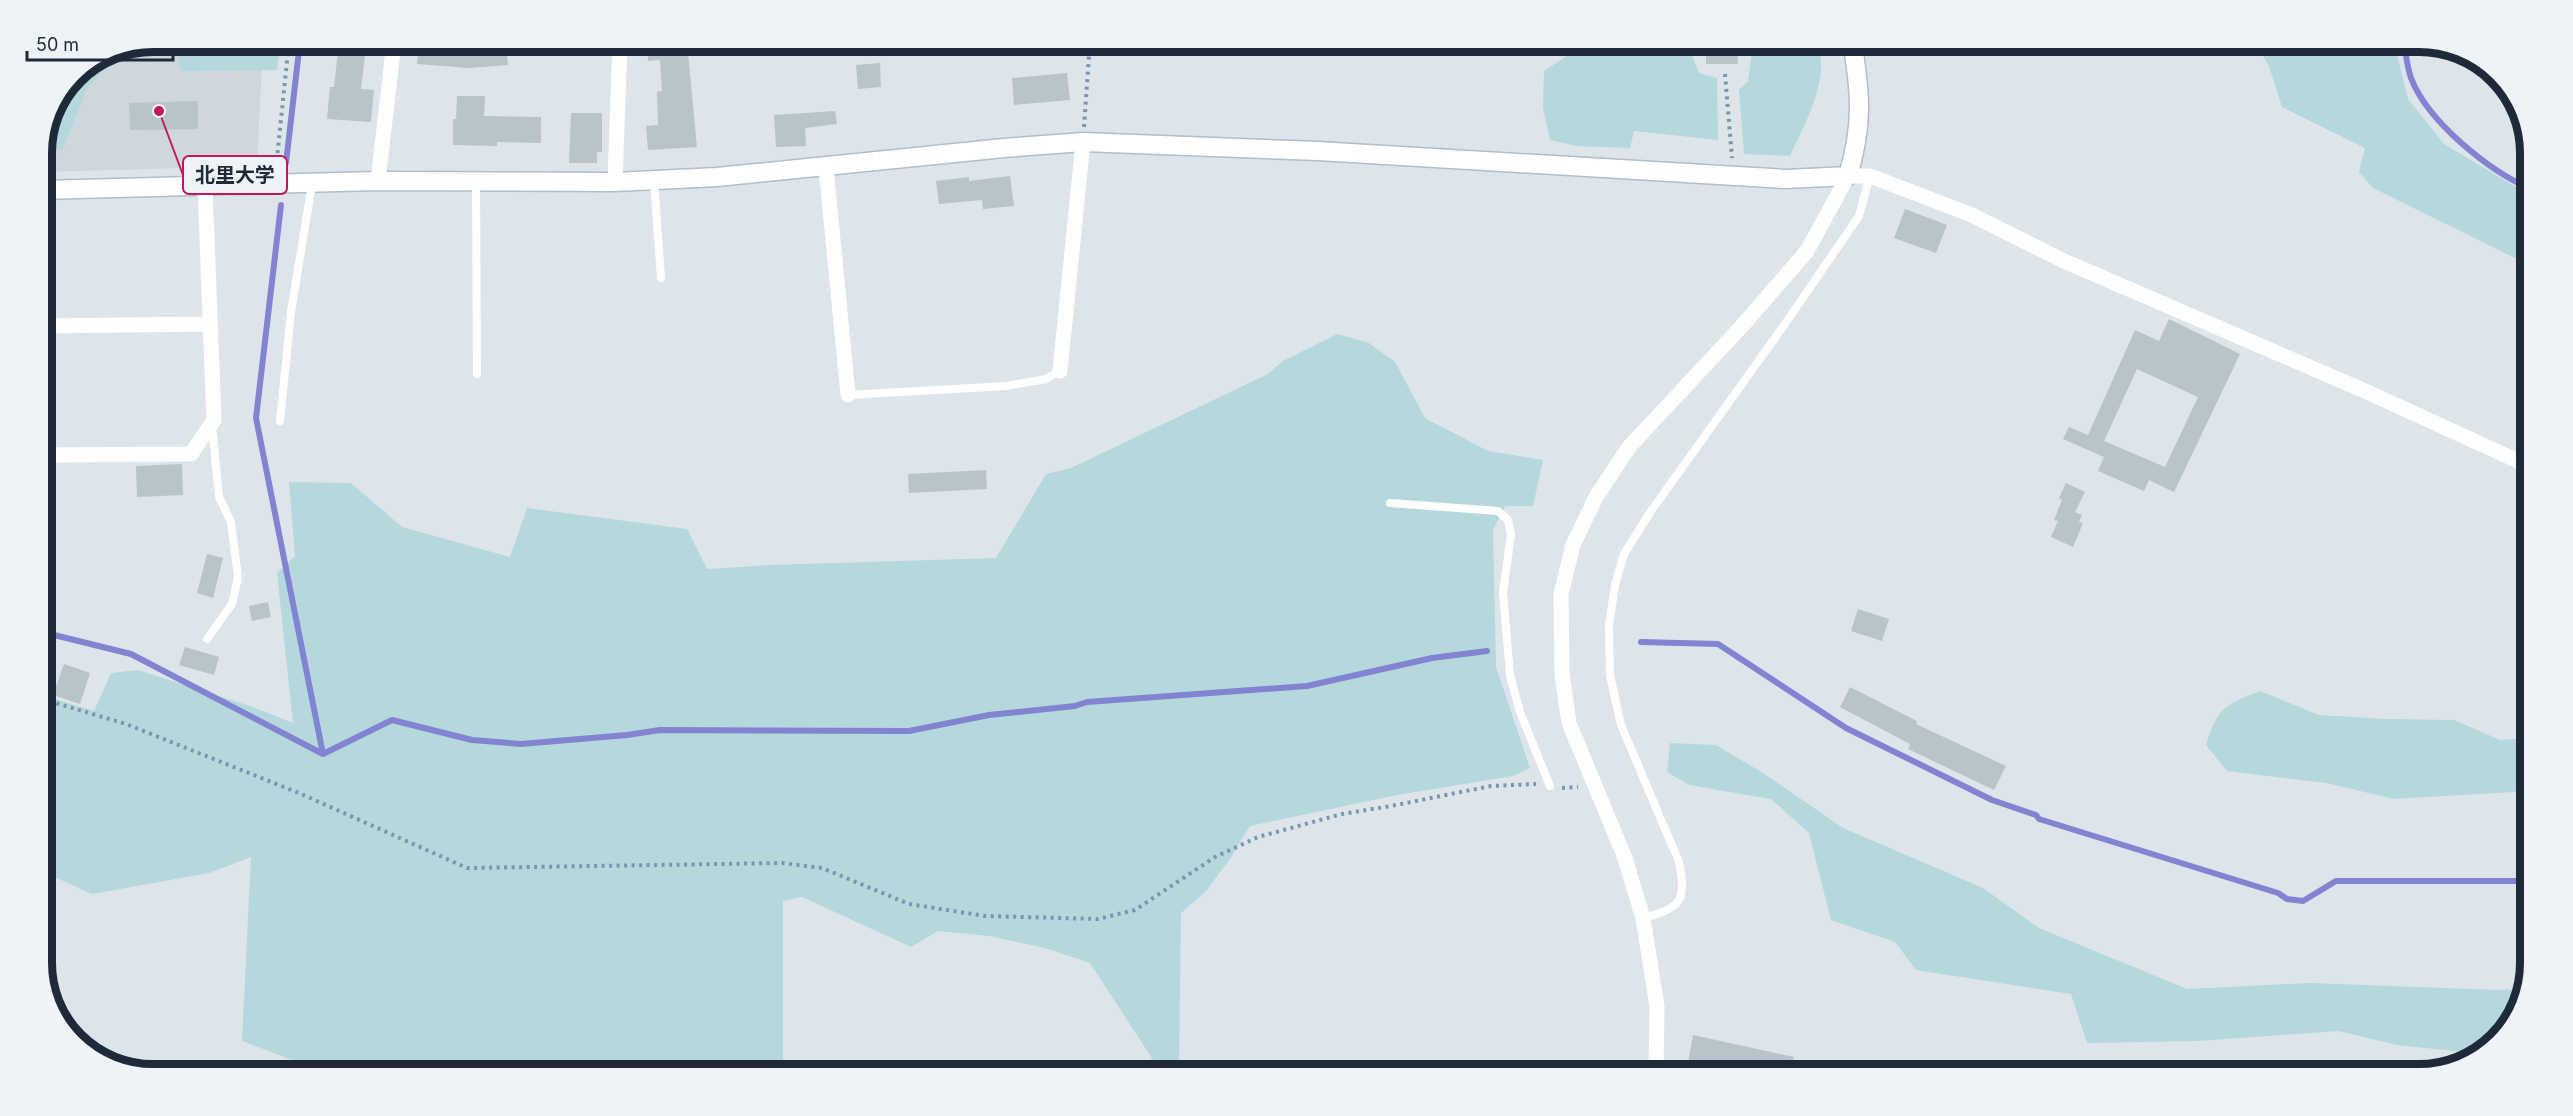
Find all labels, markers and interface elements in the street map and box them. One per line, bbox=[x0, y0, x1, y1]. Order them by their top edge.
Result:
scale bar bbox=[27, 24, 172, 62]
text: 50 m bbox=[36, 34, 79, 55]
callout: 北里大学 bbox=[183, 156, 287, 194]
text: 北里大学 bbox=[195, 163, 275, 187]

